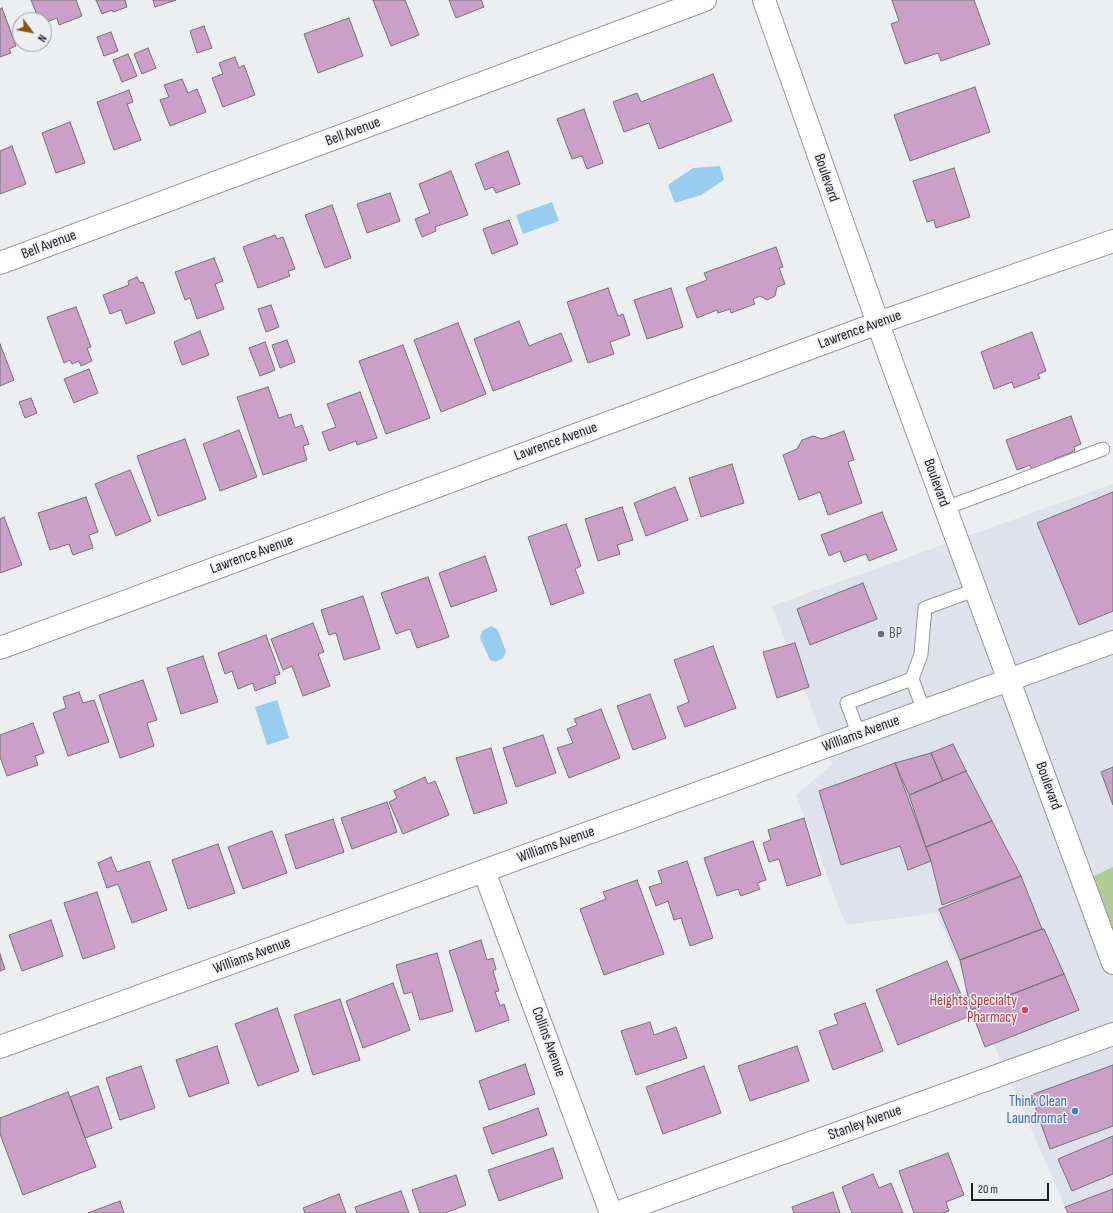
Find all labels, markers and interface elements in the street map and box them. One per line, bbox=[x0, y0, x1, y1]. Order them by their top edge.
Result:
north arrow bbox=[12, 12, 52, 52]
text: N bbox=[35, 32, 49, 44]
street label: Bell Avenue bbox=[323, 113, 383, 151]
street label: Boulevard bbox=[809, 152, 843, 204]
street label: Bell Avenue bbox=[19, 226, 79, 264]
street label: Lawrence Avenue bbox=[816, 307, 904, 353]
street label: Lawrence Avenue bbox=[512, 419, 600, 465]
street label: Boulevard bbox=[919, 457, 953, 509]
street label: Lawrence Avenue bbox=[208, 532, 296, 578]
place label: BP bbox=[889, 625, 902, 643]
marker: BP bbox=[876, 629, 886, 639]
street label: Williams Avenue bbox=[820, 712, 902, 756]
street label: Boulevard bbox=[1031, 760, 1065, 812]
street label: Williams Avenue bbox=[515, 823, 597, 867]
street label: Williams Avenue bbox=[211, 934, 293, 978]
place label: Heights Specialty Pharmacy bbox=[929, 992, 1017, 1027]
street label: Collins Avenue bbox=[527, 1005, 569, 1079]
marker: Heights Specialty Pharmacy bbox=[1020, 1005, 1030, 1015]
place label: Think Clean Laundromat bbox=[1006, 1093, 1067, 1128]
street label: Stanley Avenue bbox=[826, 1101, 904, 1145]
marker: Think Clean Laundromat bbox=[1070, 1106, 1080, 1116]
scale bar bbox=[973, 1175, 1051, 1201]
text: 20 m bbox=[978, 1182, 998, 1197]

